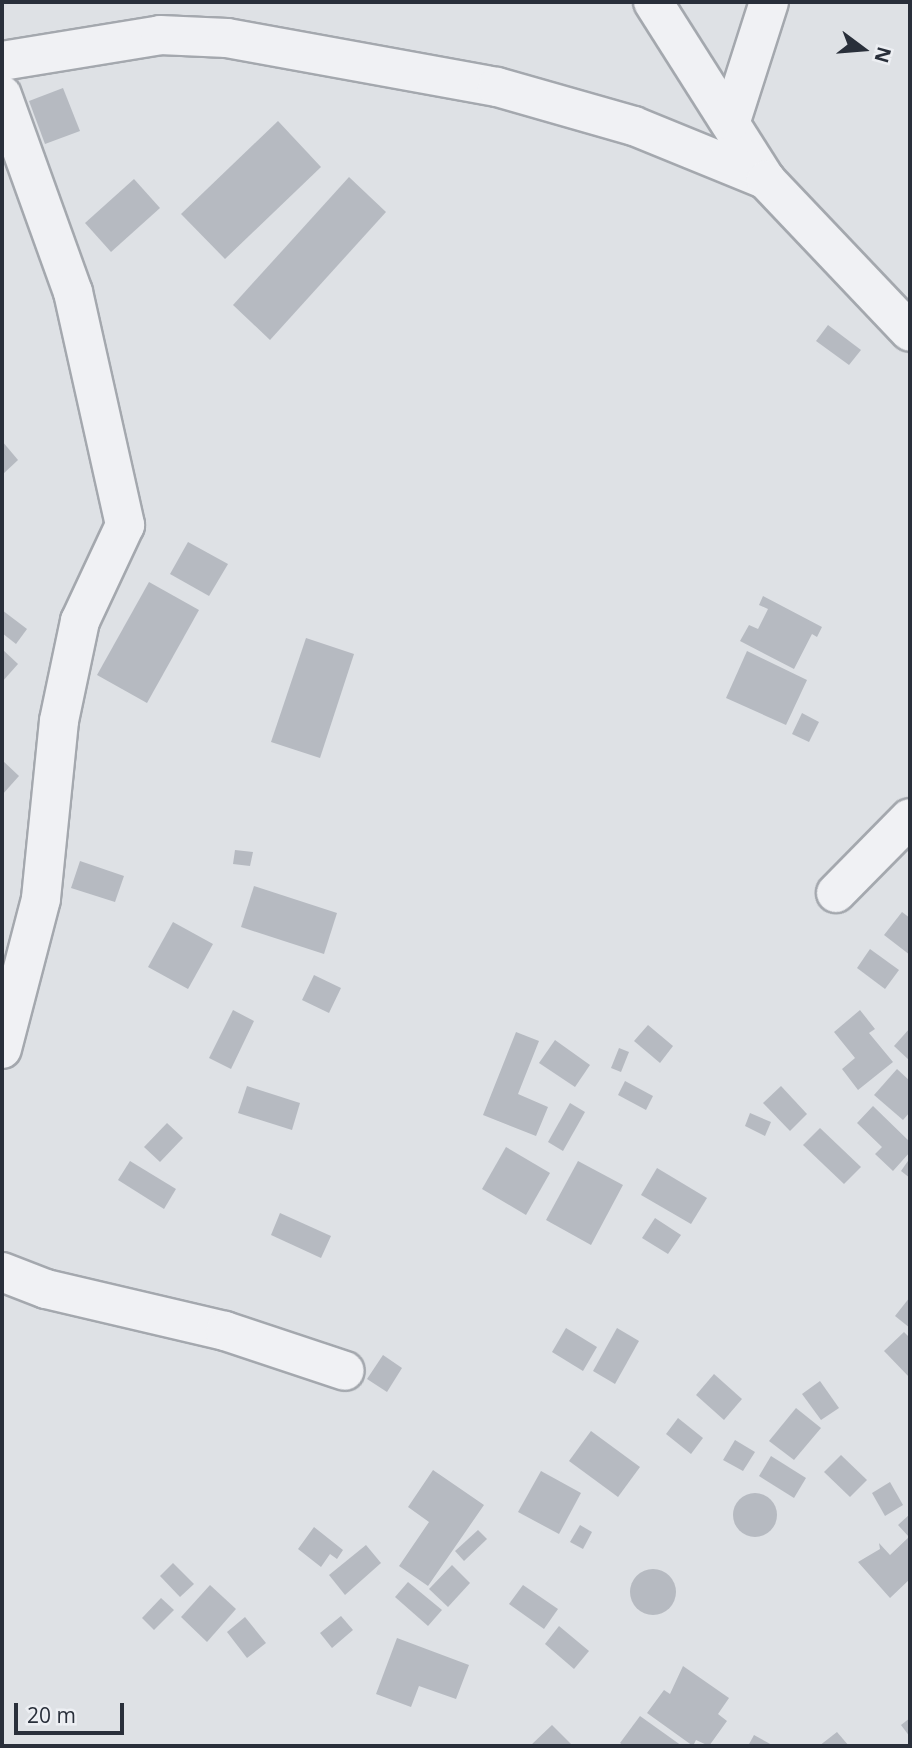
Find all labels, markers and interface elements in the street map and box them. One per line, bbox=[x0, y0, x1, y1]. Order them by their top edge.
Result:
north arrow bbox=[828, 14, 898, 84]
text: N bbox=[869, 44, 898, 66]
scale bar bbox=[18, 1688, 128, 1732]
text: 20 m bbox=[27, 1701, 76, 1729]

